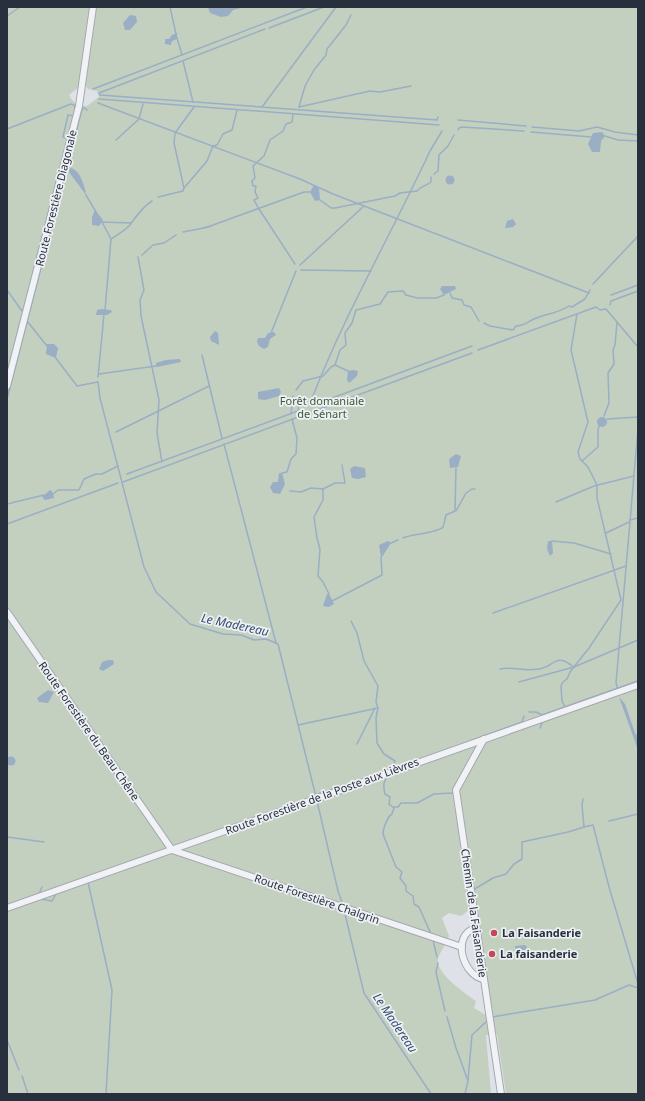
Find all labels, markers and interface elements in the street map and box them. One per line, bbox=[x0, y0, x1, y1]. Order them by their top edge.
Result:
street label: Route Forestière Diagonale bbox=[31, 128, 80, 268]
park label: Forêt domaniale de Sénart bbox=[280, 393, 364, 421]
water label: Le Madereau bbox=[200, 609, 271, 640]
street label: Route Forestière du Beau Chêne bbox=[36, 658, 143, 803]
street label: Route Forestière de la Poste aux Lièvres bbox=[223, 753, 421, 838]
street label: Chemin de la Faisanderie bbox=[458, 848, 491, 978]
street label: Route Forestière Chalgrin bbox=[253, 870, 382, 927]
place label: La Faisanderie bbox=[502, 925, 582, 940]
marker: La Faisanderie bbox=[489, 928, 499, 938]
place label: La faisanderie bbox=[500, 946, 578, 961]
marker: La faisanderie bbox=[487, 949, 497, 959]
water label: Le Madereau bbox=[369, 989, 422, 1056]

